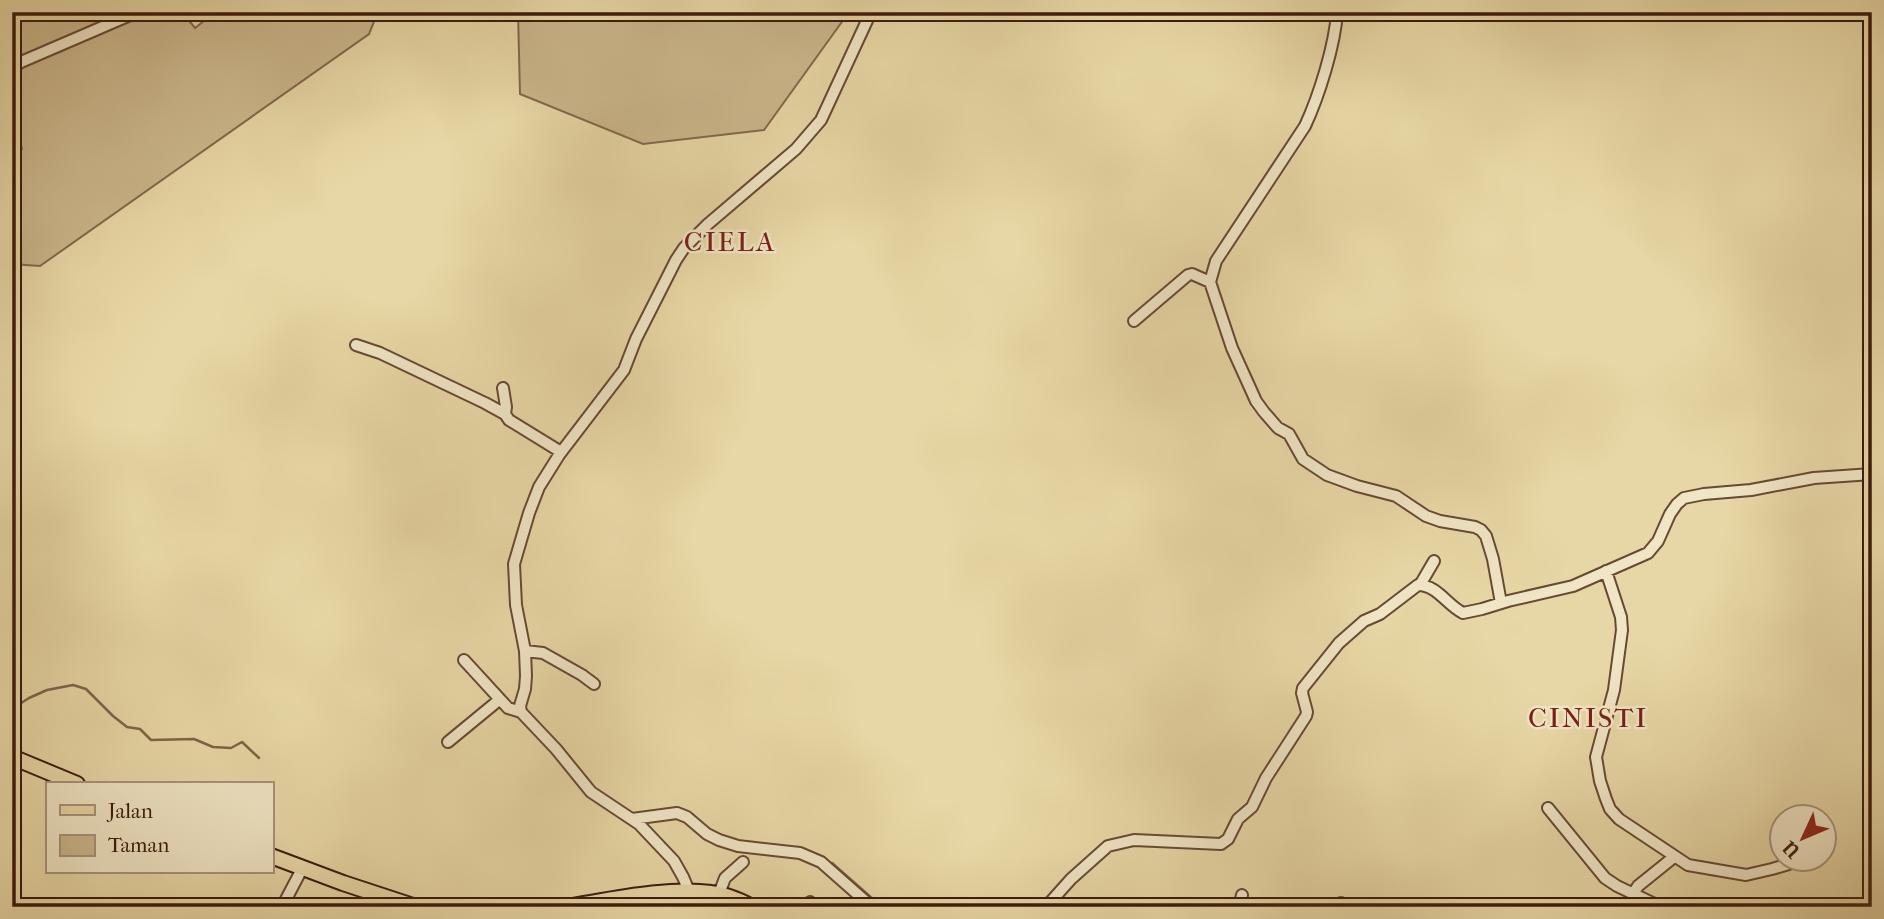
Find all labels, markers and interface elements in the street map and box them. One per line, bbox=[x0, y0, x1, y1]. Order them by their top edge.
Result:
district label: CIELA bbox=[684, 225, 776, 258]
district label: CINISTI bbox=[1528, 701, 1648, 734]
legend bbox=[46, 782, 273, 874]
text: Jalan bbox=[106, 799, 153, 823]
north arrow bbox=[1769, 804, 1839, 874]
text: Taman bbox=[108, 833, 169, 857]
text: U bbox=[1778, 836, 1805, 863]

